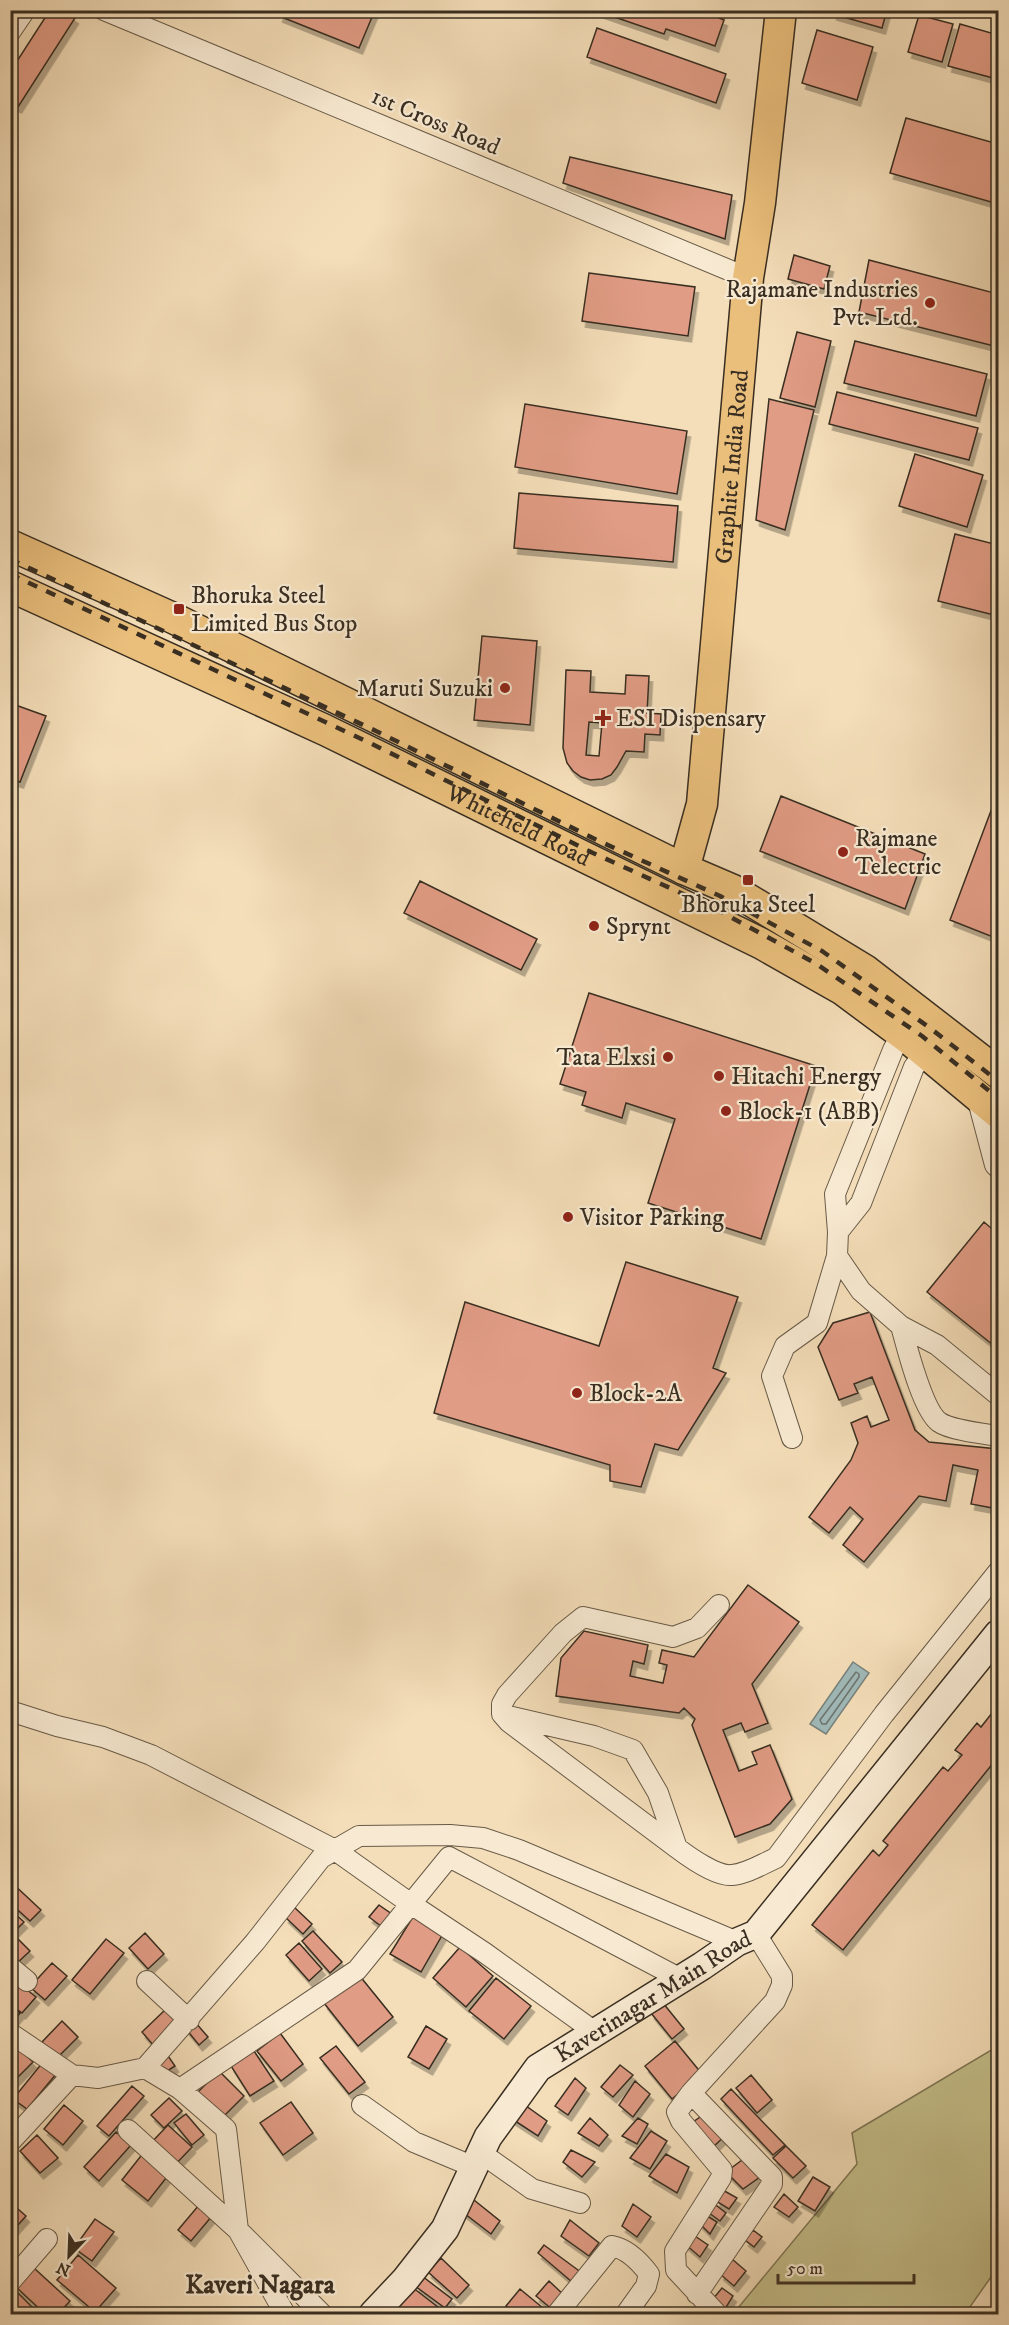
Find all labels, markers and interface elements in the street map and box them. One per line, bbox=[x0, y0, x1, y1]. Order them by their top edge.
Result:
street label: 1st Cross Road bbox=[367, 81, 505, 162]
place label: Rajamane Industries Pvt. Ltd. bbox=[725, 275, 918, 333]
marker: Rajamane Industries Pvt. Ltd. bbox=[923, 296, 937, 310]
street label: Graphite India Road bbox=[709, 368, 756, 565]
place label: Bhoruka Steel Limited Bus Stop bbox=[191, 581, 357, 639]
marker: Bhoruka Steel Limited Bus Stop bbox=[172, 602, 186, 616]
place label: Maruti Suzuki bbox=[357, 674, 493, 704]
marker: Maruti Suzuki bbox=[498, 681, 512, 695]
place label: ESI Dispensary bbox=[616, 704, 766, 734]
marker: ESI Dispensary bbox=[594, 709, 612, 727]
street label: Whitefield Road bbox=[440, 777, 595, 874]
place label: Rajmane Telectric bbox=[855, 824, 941, 882]
marker: Rajmane Telectric bbox=[836, 845, 850, 859]
marker: Bhoruka Steel bbox=[741, 873, 755, 887]
place label: Bhoruka Steel bbox=[681, 890, 816, 920]
place label: Sprynt bbox=[606, 912, 671, 942]
marker: Sprynt bbox=[587, 919, 601, 933]
place label: Tata Elxsi bbox=[557, 1043, 656, 1073]
marker: Tata Elxsi bbox=[661, 1050, 675, 1064]
place label: Hitachi Energy bbox=[731, 1062, 882, 1092]
marker: Hitachi Energy bbox=[712, 1069, 726, 1083]
place label: Block-1 (ABB) bbox=[738, 1097, 879, 1127]
marker: Block-1 (ABB) bbox=[719, 1104, 733, 1118]
place label: Visitor Parking bbox=[579, 1203, 724, 1233]
marker: Visitor Parking bbox=[561, 1210, 575, 1224]
place label: Block-2A bbox=[589, 1379, 683, 1409]
marker: Block-2A bbox=[570, 1386, 584, 1400]
street label: Kaverinagar Main Road bbox=[549, 1924, 756, 2070]
north arrow bbox=[39, 2226, 99, 2286]
scale bar bbox=[778, 2247, 914, 2285]
text: N bbox=[54, 2257, 73, 2281]
text: 50 m bbox=[787, 2258, 823, 2280]
district label: Kaveri Nagara bbox=[185, 2269, 336, 2302]

